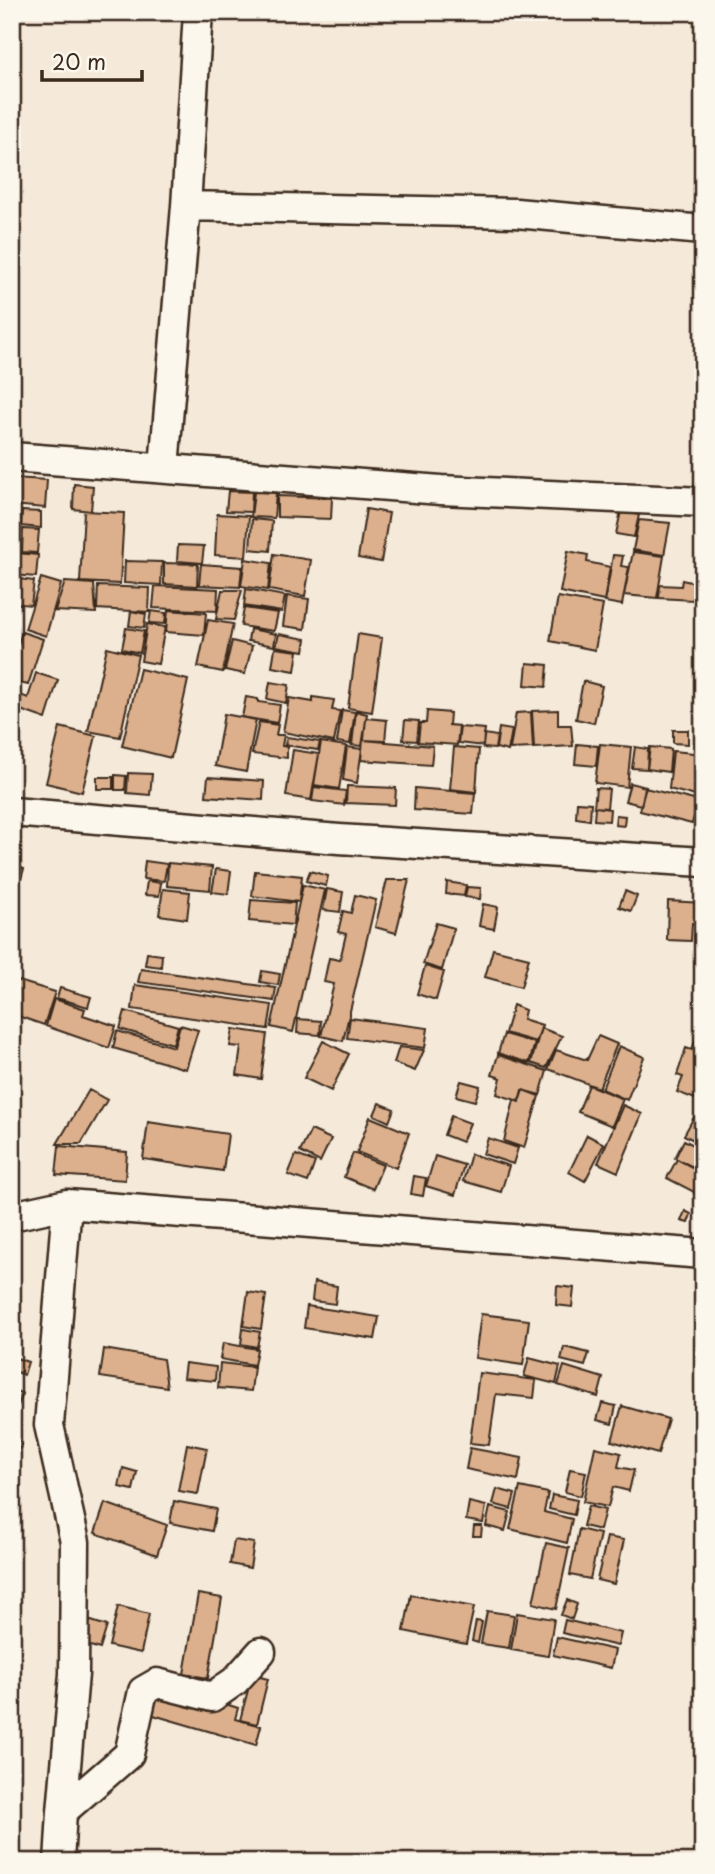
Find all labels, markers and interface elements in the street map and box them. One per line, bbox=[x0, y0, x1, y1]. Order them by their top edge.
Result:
scale bar bbox=[42, 38, 142, 82]
text: 20 m bbox=[52, 45, 106, 77]

